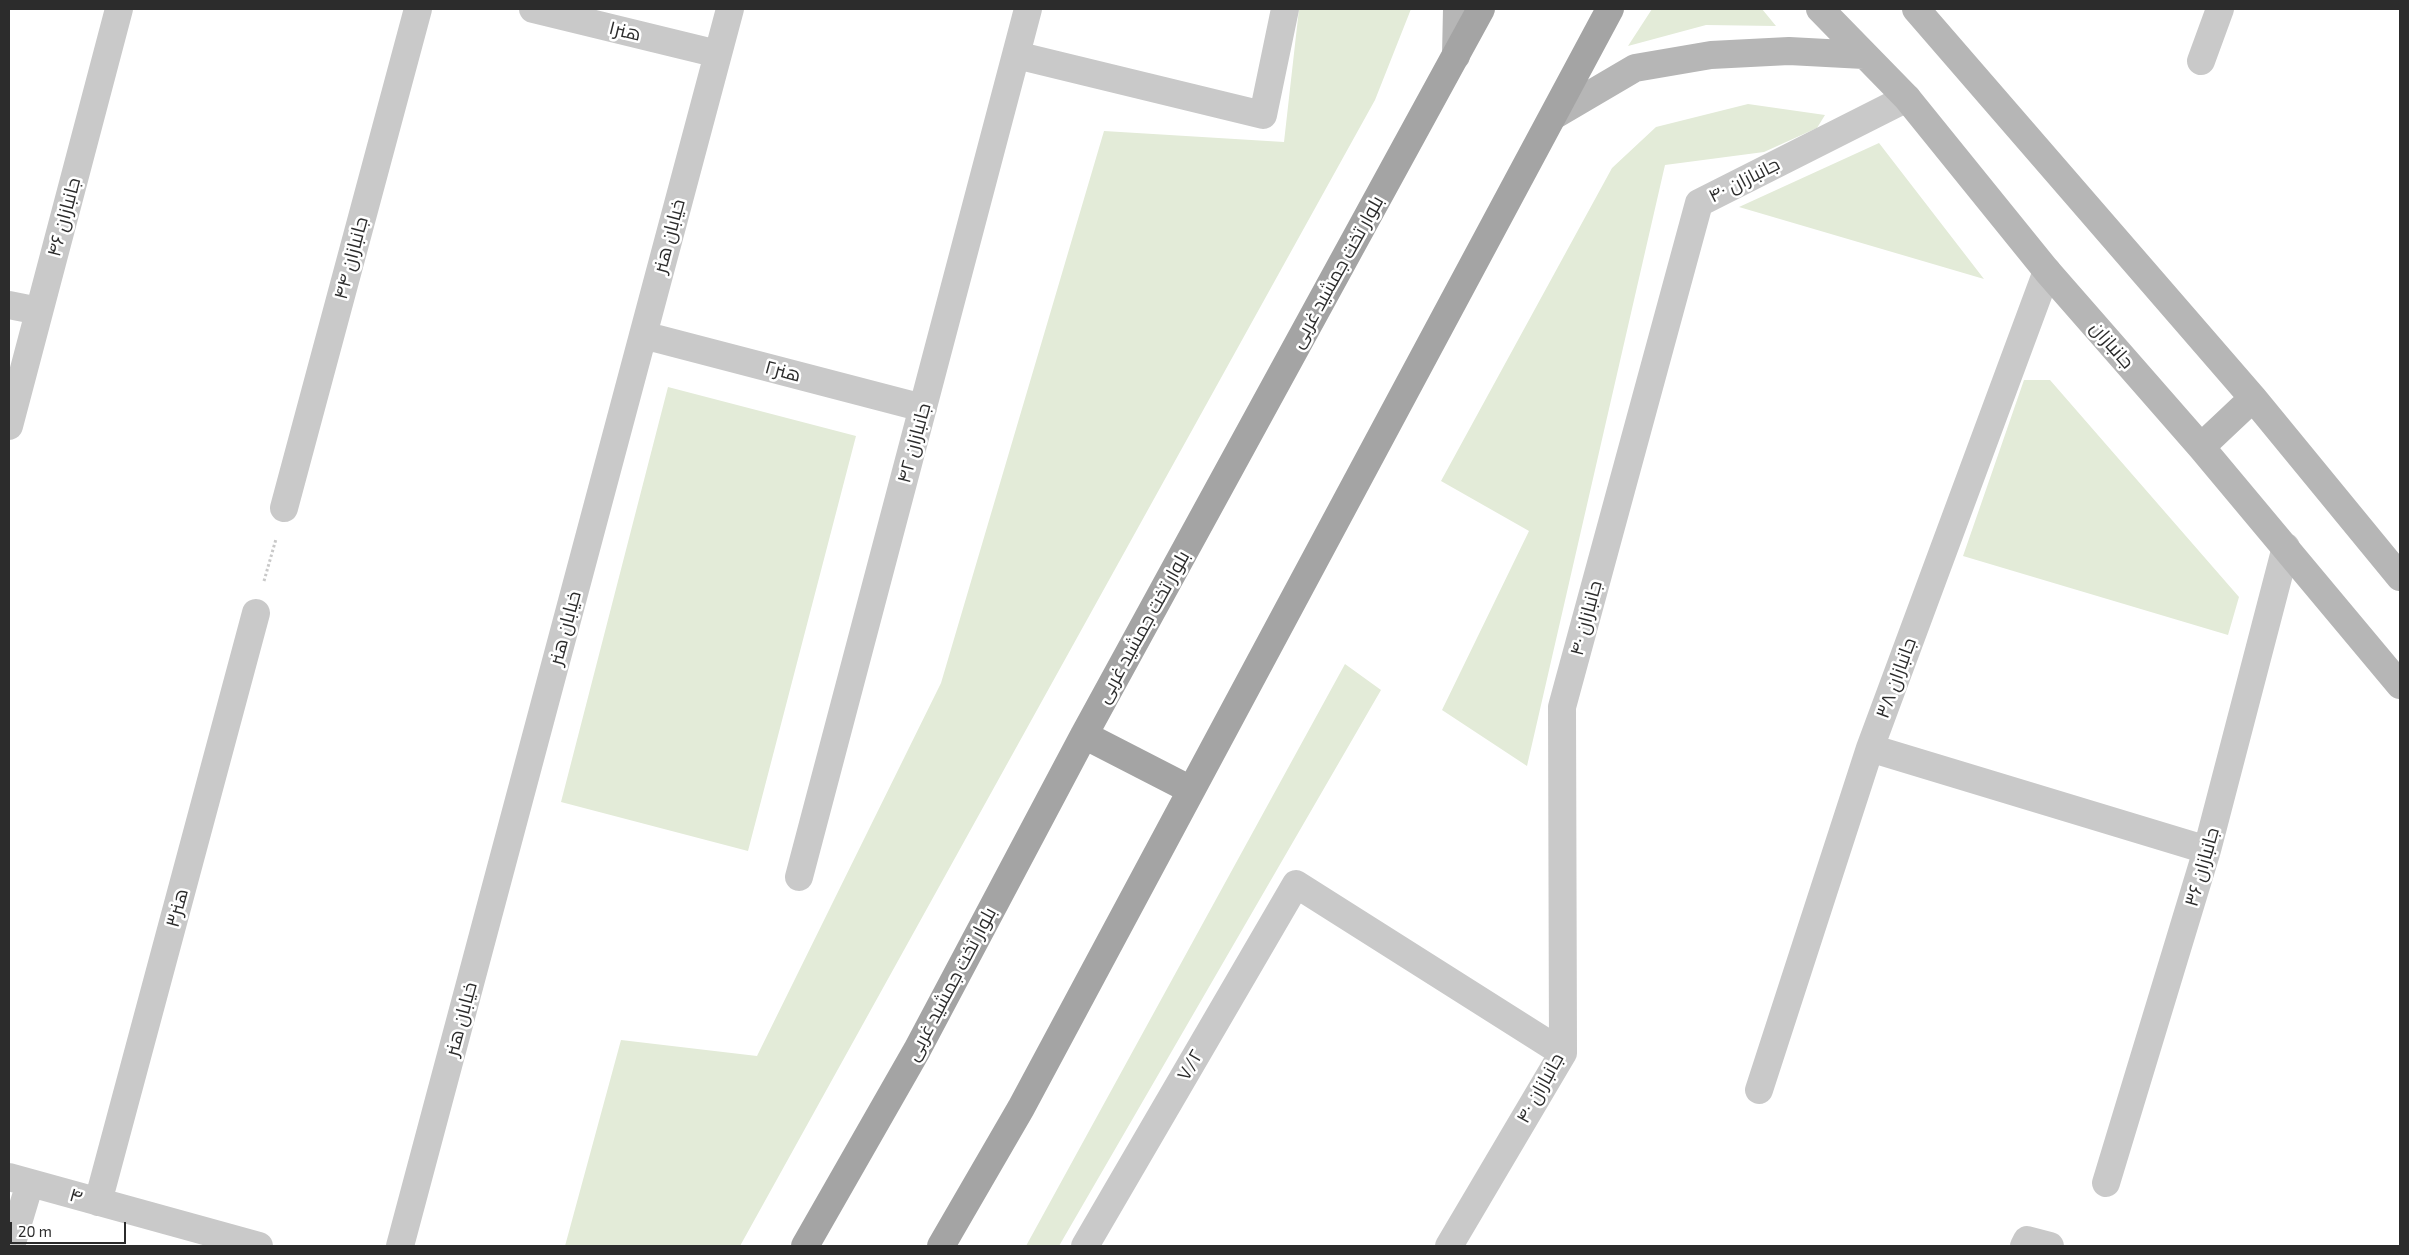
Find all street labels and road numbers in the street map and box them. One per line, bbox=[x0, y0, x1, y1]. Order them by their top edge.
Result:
street label: هنر۱ bbox=[607, 16, 643, 46]
street label: ۴۰ جانبازان bbox=[1705, 152, 1783, 208]
street label: ۴۶ جانبازان bbox=[42, 175, 86, 259]
street label: بلوار تخت جمشید غربی bbox=[1286, 192, 1388, 352]
street label: خیابان هنر bbox=[648, 196, 690, 276]
street label: ۴۴ جانبازان bbox=[329, 214, 373, 302]
street label: جانبازان bbox=[2085, 317, 2139, 373]
street label: هنر۲ bbox=[762, 355, 804, 387]
street label: ۴۲ جانبازان bbox=[892, 400, 936, 486]
street label: بلوار تخت جمشید غربی bbox=[1092, 547, 1194, 707]
street label: ۴۰ جانبازان bbox=[1565, 578, 1607, 658]
street label: خیابان هنر bbox=[544, 588, 586, 668]
street label: ۳۸ جانبازان bbox=[1871, 635, 1921, 721]
street label: ۳۶ جانبازان bbox=[2180, 825, 2224, 909]
street label: هنر۳ bbox=[161, 886, 193, 930]
street label: بلوار تخت جمشید غربی bbox=[901, 903, 1001, 1065]
street label: خیابان هنر bbox=[440, 979, 482, 1059]
street label: ۷/۲ bbox=[1172, 1046, 1208, 1084]
street label: ۴۰ جانبازان bbox=[1511, 1049, 1569, 1127]
street label: ۴ bbox=[67, 1183, 85, 1209]

